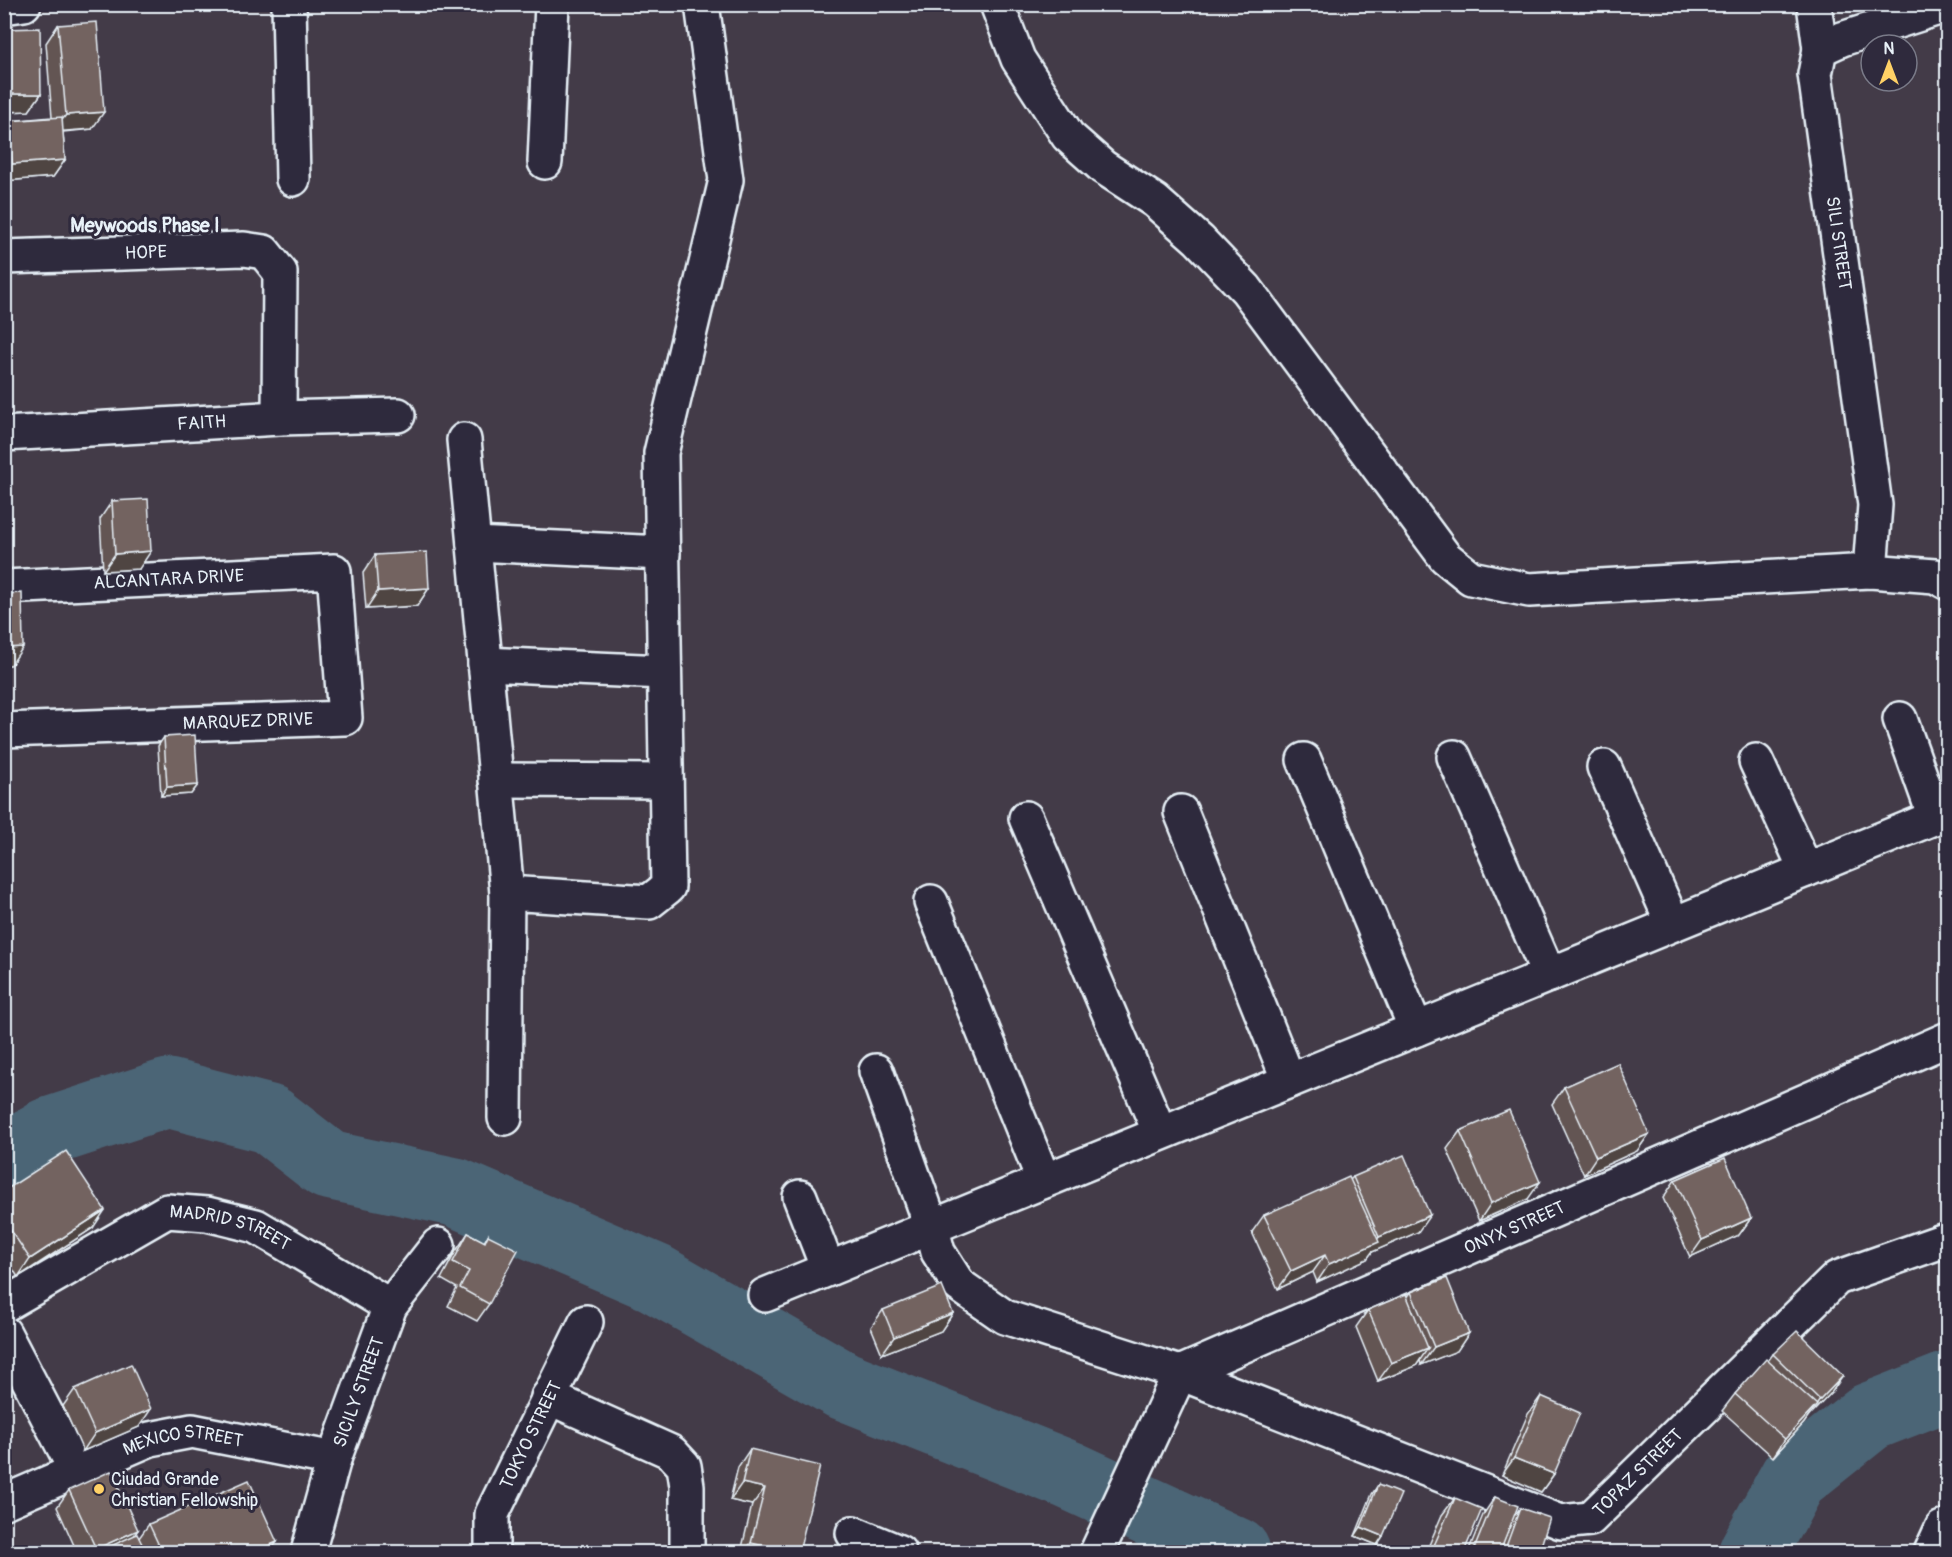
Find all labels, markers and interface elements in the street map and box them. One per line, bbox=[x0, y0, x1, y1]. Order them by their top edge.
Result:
north arrow bbox=[1859, 33, 1919, 93]
text: N bbox=[1884, 39, 1895, 59]
street label: SILI STREET bbox=[1821, 195, 1856, 291]
district label: Meywoods Phase I bbox=[70, 213, 220, 238]
street label: HOPE bbox=[124, 241, 167, 265]
street label: FAITH bbox=[177, 410, 227, 436]
street label: ALCANTARA DRIVE bbox=[93, 564, 245, 595]
street label: MARQUEZ DRIVE bbox=[182, 708, 314, 735]
street label: ONYX STREET bbox=[1461, 1196, 1569, 1260]
street label: MADRID STREET bbox=[169, 1200, 295, 1256]
street label: SICILY STREET bbox=[328, 1334, 390, 1451]
street label: TOKYO STREET bbox=[495, 1377, 567, 1493]
street label: MEXICO STREET bbox=[119, 1420, 245, 1461]
street label: TOPAZ STREET bbox=[1588, 1424, 1688, 1522]
place label: Ciudad Grande Christian Fellowship bbox=[111, 1468, 258, 1512]
marker: Ciudad Grande Christian Fellowship bbox=[92, 1482, 106, 1496]

